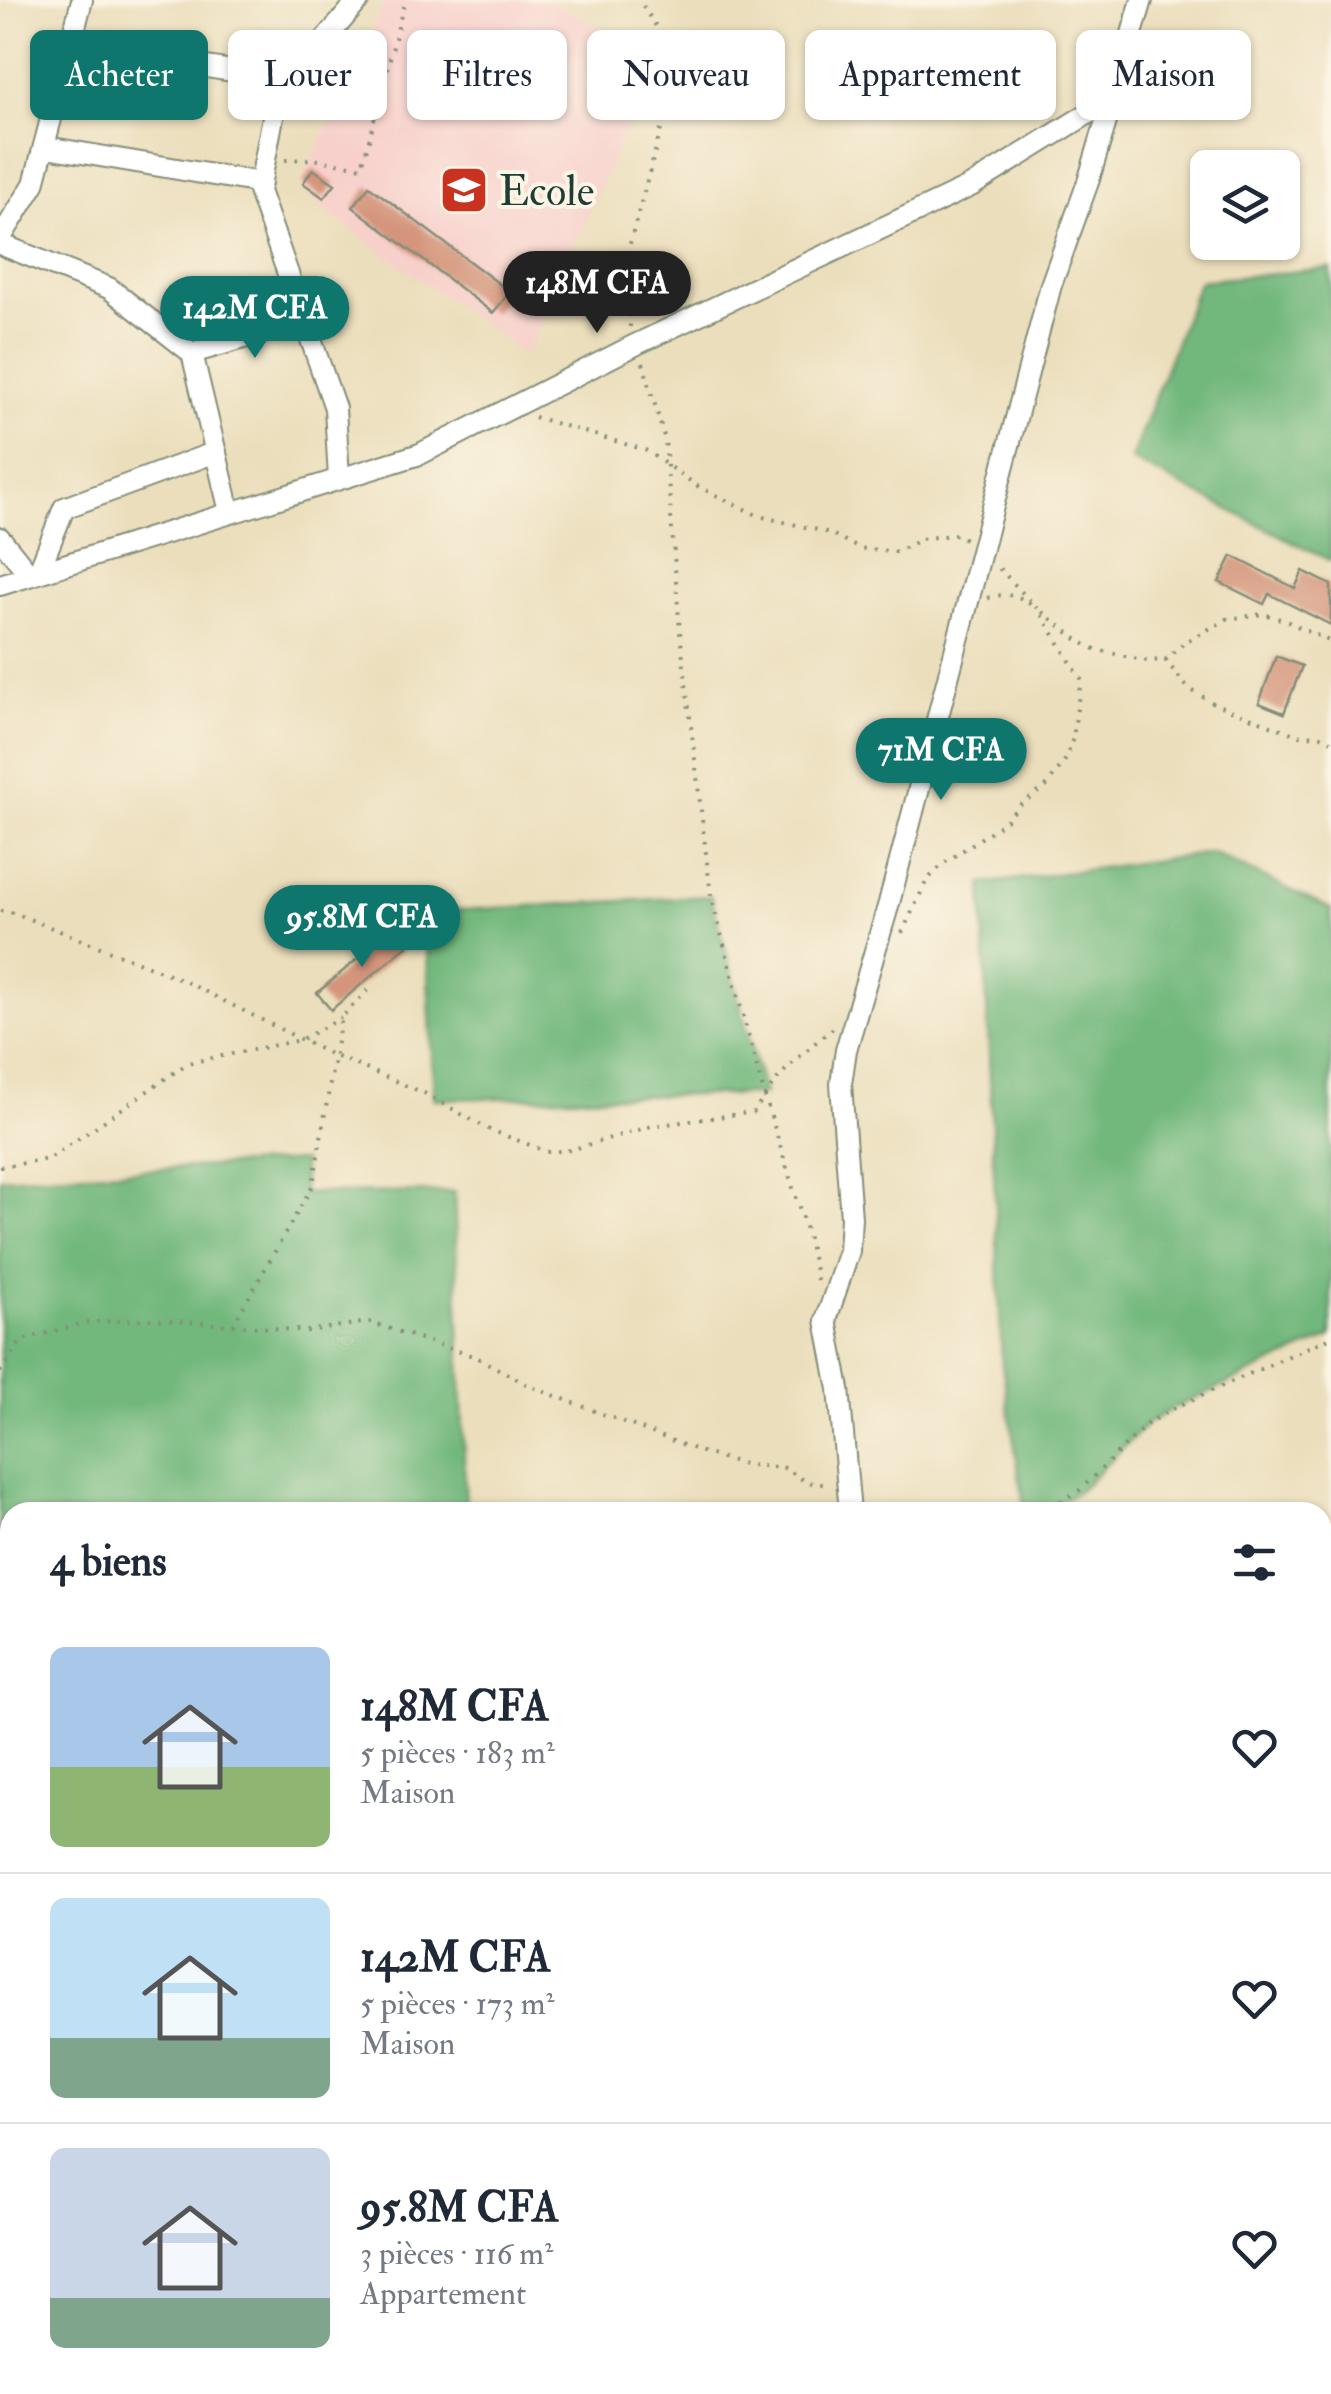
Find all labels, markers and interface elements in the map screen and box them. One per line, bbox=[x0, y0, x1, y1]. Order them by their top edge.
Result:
chip: Acheter bbox=[30, 30, 208, 120]
chip: Louer bbox=[228, 30, 387, 120]
chip: Filtres bbox=[407, 30, 567, 120]
chip: Nouveau bbox=[587, 30, 785, 120]
chip: Appartement bbox=[805, 30, 1056, 120]
chip: Maison bbox=[1076, 30, 1251, 120]
map controls bbox=[1190, 150, 1300, 260]
button: layers bbox=[1190, 150, 1300, 260]
school or university icon: Ecole bbox=[438, 164, 490, 216]
place label: Ecole bbox=[499, 166, 594, 218]
pin: 148M CFA bbox=[494, 251, 700, 336]
text: 148M CFA bbox=[525, 263, 669, 303]
pin: 142M CFA bbox=[152, 276, 358, 361]
text: 142M CFA bbox=[182, 288, 328, 328]
pin: 71M CFA bbox=[849, 718, 1033, 803]
text: 71M CFA bbox=[878, 730, 1004, 770]
pin: 95.8M CFA bbox=[248, 885, 476, 970]
text: 95.8M CFA bbox=[286, 897, 438, 937]
icon: filters bbox=[1227, 1535, 1282, 1590]
text: 4 biens bbox=[50, 1536, 167, 1588]
text: 148M CFA bbox=[360, 1681, 549, 1733]
icon: home bbox=[130, 1687, 250, 1807]
icon: heart bbox=[1227, 1720, 1282, 1775]
text: 5 pièces · 183 m² bbox=[360, 1733, 555, 1773]
text: Maison bbox=[360, 1773, 455, 1813]
text: 142M CFA bbox=[360, 1932, 551, 1984]
icon: home bbox=[130, 1938, 250, 2058]
icon: heart bbox=[1227, 1971, 1282, 2026]
text: 5 pièces · 173 m² bbox=[360, 1984, 555, 2024]
text: Maison bbox=[360, 2024, 455, 2064]
text: 95.8M CFA bbox=[360, 2182, 559, 2234]
icon: home bbox=[130, 2188, 250, 2308]
icon: heart bbox=[1227, 2221, 1282, 2276]
text: 3 pièces · 116 m² bbox=[360, 2234, 553, 2274]
text: Appartement bbox=[360, 2274, 526, 2314]

